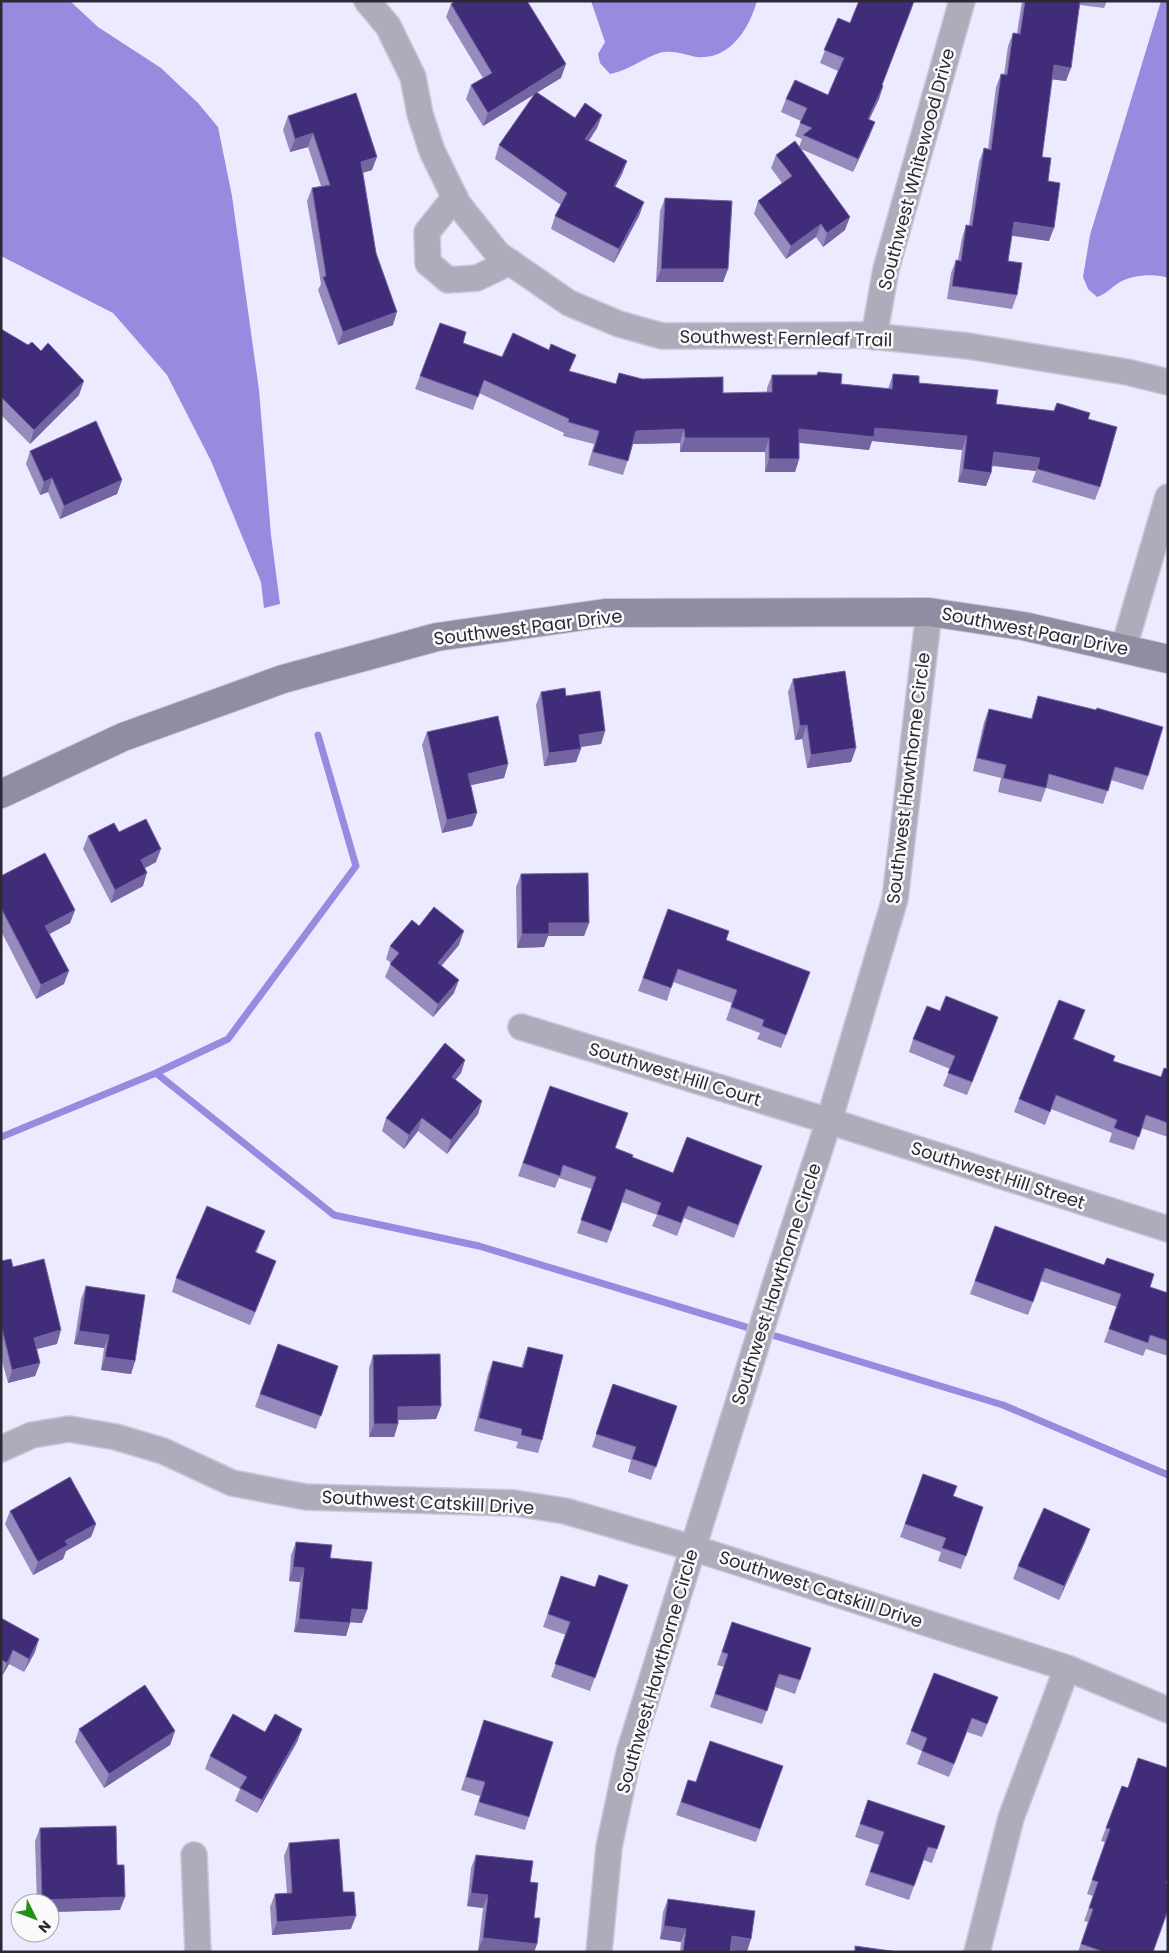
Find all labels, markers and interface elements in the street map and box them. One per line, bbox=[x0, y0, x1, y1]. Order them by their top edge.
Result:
street label: Southwest Whitewood Drive bbox=[872, 45, 960, 293]
street label: Southwest Fernleaf Trail bbox=[679, 324, 893, 352]
street label: Southwest Paar Drive bbox=[939, 601, 1131, 661]
street label: Southwest Paar Drive bbox=[432, 603, 624, 651]
street label: Southwest Hawthorne Circle bbox=[880, 651, 936, 905]
street label: Southwest Hill Court bbox=[586, 1036, 764, 1112]
street label: Southwest Hill Street bbox=[908, 1135, 1088, 1215]
street label: Southwest Hawthorne Circle bbox=[725, 1160, 827, 1408]
street label: Southwest Catskill Drive bbox=[321, 1484, 535, 1520]
street label: Southwest Catskill Drive bbox=[716, 1544, 926, 1634]
street label: Southwest Hawthorne Circle bbox=[610, 1546, 704, 1796]
north arrow bbox=[10, 1893, 60, 1943]
text: N bbox=[34, 1916, 56, 1937]

